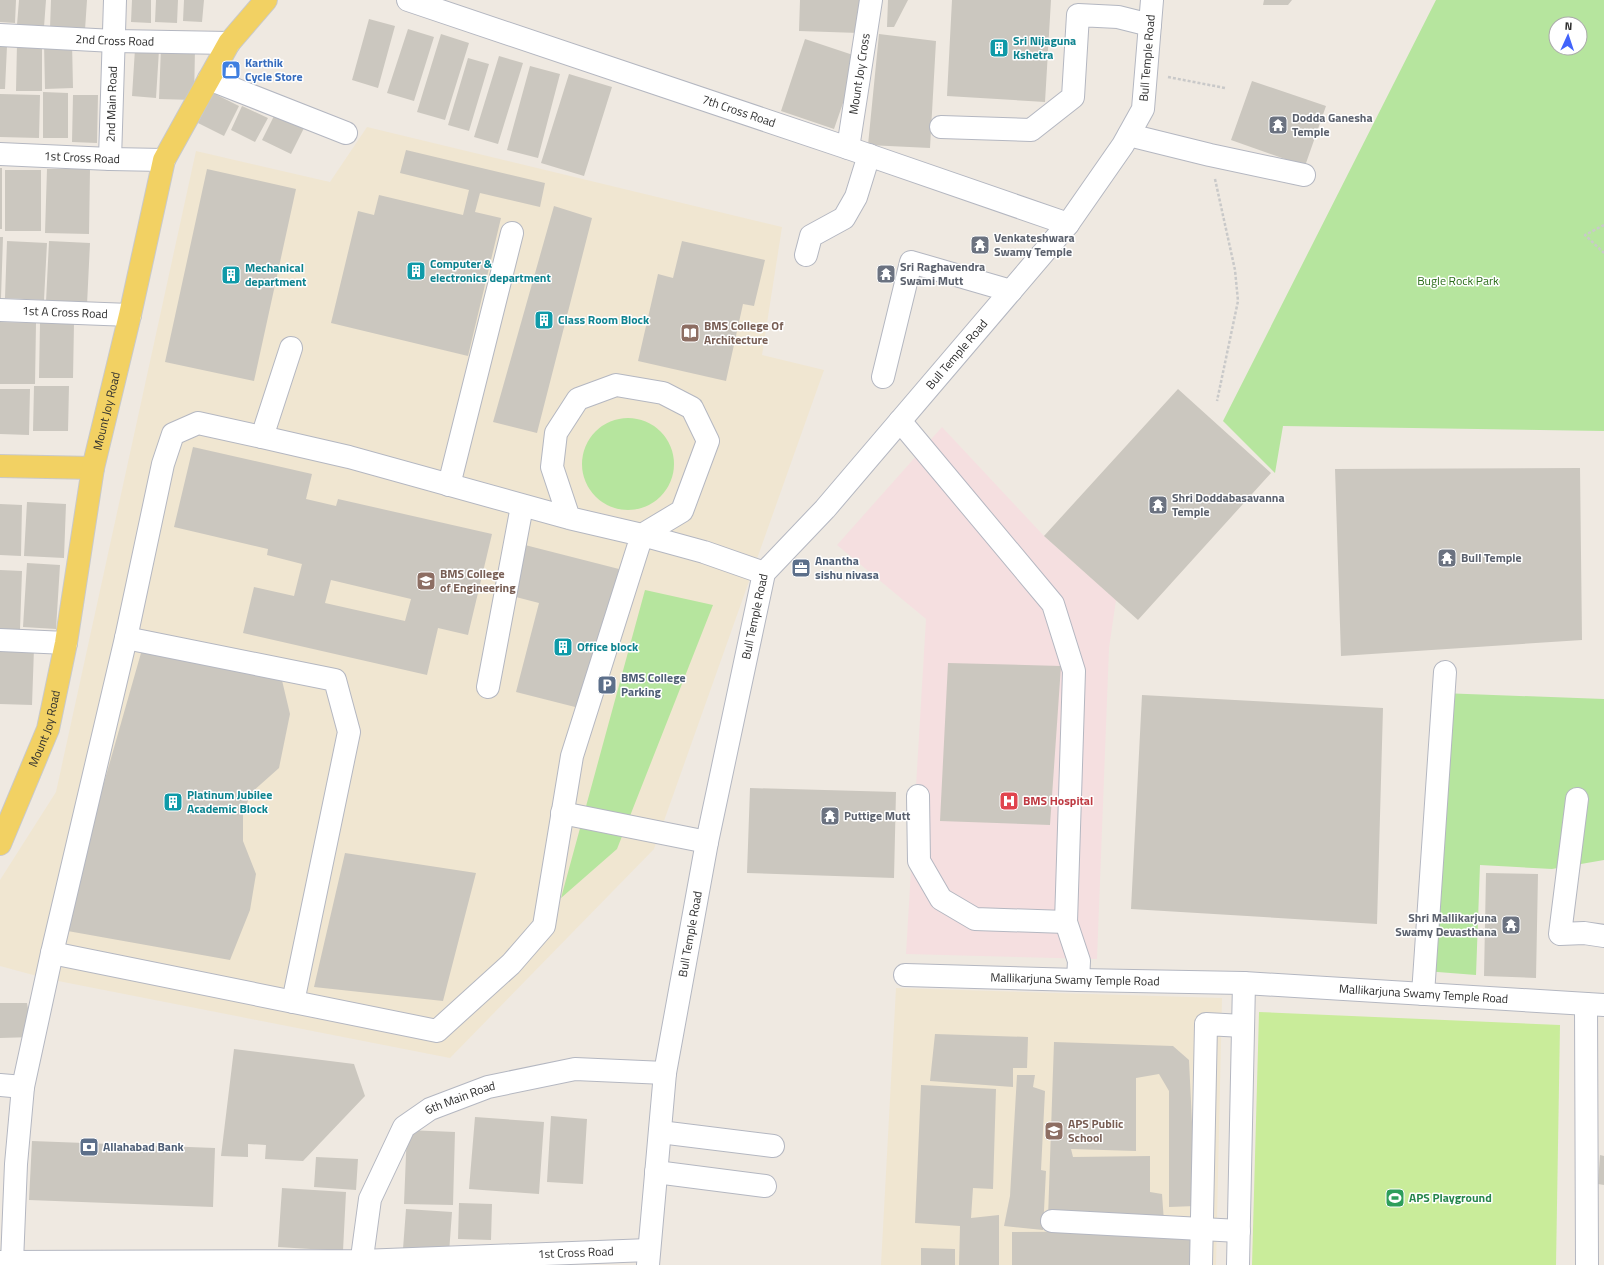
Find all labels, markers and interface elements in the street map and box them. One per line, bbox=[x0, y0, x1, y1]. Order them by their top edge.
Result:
street label: Bull Temple Road bbox=[1134, 14, 1160, 102]
north arrow bbox=[1548, 16, 1588, 56]
text: N bbox=[1564, 18, 1573, 34]
street label: 2nd Cross Road bbox=[75, 29, 154, 51]
street label: Mount Joy Cross bbox=[843, 31, 875, 116]
place label: Sri Nijaguna Kshetra bbox=[1013, 31, 1076, 64]
building icon: Sri Nijaguna Kshetra bbox=[988, 37, 1010, 59]
place label: Karthik Cycle Store bbox=[245, 53, 303, 86]
shop icon: Karthik Cycle Store bbox=[220, 59, 242, 81]
street label: 2nd Main Road bbox=[101, 66, 122, 142]
street label: 7th Cross Road bbox=[700, 90, 778, 132]
place label: Dodda Ganesha Temple bbox=[1292, 108, 1373, 141]
temple icon: Dodda Ganesha Temple bbox=[1267, 114, 1289, 136]
street label: 1st Cross Road bbox=[44, 146, 120, 168]
place label: Venkateshwara Swamy Temple bbox=[994, 228, 1075, 261]
temple icon: Venkateshwara Swamy Temple bbox=[969, 234, 991, 256]
place label: Computer & electronics department bbox=[430, 254, 551, 287]
place label: Sri Raghavendra Swami Mutt bbox=[900, 257, 985, 290]
place label: Mechanical department bbox=[245, 258, 307, 291]
building icon: Computer & electronics department bbox=[405, 260, 427, 282]
temple icon: Sri Raghavendra Swami Mutt bbox=[875, 263, 897, 285]
building icon: Mechanical department bbox=[220, 264, 242, 286]
park label: Bugle Rock Park bbox=[1417, 271, 1499, 290]
street label: 1st A Cross Road bbox=[22, 301, 108, 323]
building icon: Class Room Block bbox=[533, 309, 555, 331]
place label: Class Room Block bbox=[558, 310, 650, 329]
street label: Bull Temple Road bbox=[921, 315, 992, 393]
place label: BMS College Of Architecture bbox=[704, 316, 784, 349]
library icon: BMS College Of Architecture bbox=[679, 322, 701, 344]
street label: Mount Joy Road bbox=[88, 370, 125, 452]
place label: Shri Doddabasavanna Temple bbox=[1172, 488, 1285, 521]
temple icon: Shri Doddabasavanna Temple bbox=[1147, 494, 1169, 516]
temple icon: Bull Temple bbox=[1436, 547, 1458, 569]
place label: Bull Temple bbox=[1461, 548, 1522, 567]
place label: Anantha sishu nivasa bbox=[815, 551, 879, 584]
office icon: Anantha sishu nivasa bbox=[790, 557, 812, 579]
place label: BMS College of Engineering bbox=[440, 564, 516, 597]
school or university icon: BMS College of Engineering bbox=[415, 570, 437, 592]
street label: Bull Temple Road bbox=[736, 572, 773, 661]
building icon: Office block bbox=[552, 636, 574, 658]
place label: Office block bbox=[577, 637, 639, 656]
place label: BMS College Parking bbox=[621, 668, 686, 701]
parking icon: BMS College Parking bbox=[596, 674, 618, 696]
street label: Mount Joy Road bbox=[23, 688, 65, 770]
place label: Platinum Jubilee Academic Block bbox=[187, 785, 272, 818]
hospital icon: BMS Hospital bbox=[998, 790, 1020, 812]
building icon: Platinum Jubilee Academic Block bbox=[162, 791, 184, 813]
place label: BMS Hospital bbox=[1023, 791, 1093, 810]
temple icon: Puttige Mutt bbox=[819, 805, 841, 827]
place label: Puttige Mutt bbox=[844, 806, 911, 825]
street label: Bull Temple Road bbox=[673, 889, 707, 979]
place label: Shri Mallikarjuna Swamy Devasthana bbox=[1395, 908, 1497, 941]
temple icon: Shri Mallikarjuna Swamy Devasthana bbox=[1500, 914, 1522, 936]
street label: Mallikarjuna Swamy Temple Road bbox=[990, 967, 1160, 990]
street label: Mallikarjuna Swamy Temple Road bbox=[1338, 979, 1509, 1008]
street label: 6th Main Road bbox=[420, 1076, 497, 1119]
place label: APS Public School bbox=[1068, 1114, 1123, 1147]
school or university icon: APS Public School bbox=[1043, 1120, 1065, 1142]
bank icon: Allahabad Bank bbox=[78, 1136, 100, 1158]
place label: Allahabad Bank bbox=[103, 1137, 185, 1156]
sports icon: APS Playground bbox=[1384, 1187, 1406, 1209]
place label: APS Playground bbox=[1409, 1188, 1492, 1207]
street label: 1st Cross Road bbox=[538, 1241, 614, 1263]

